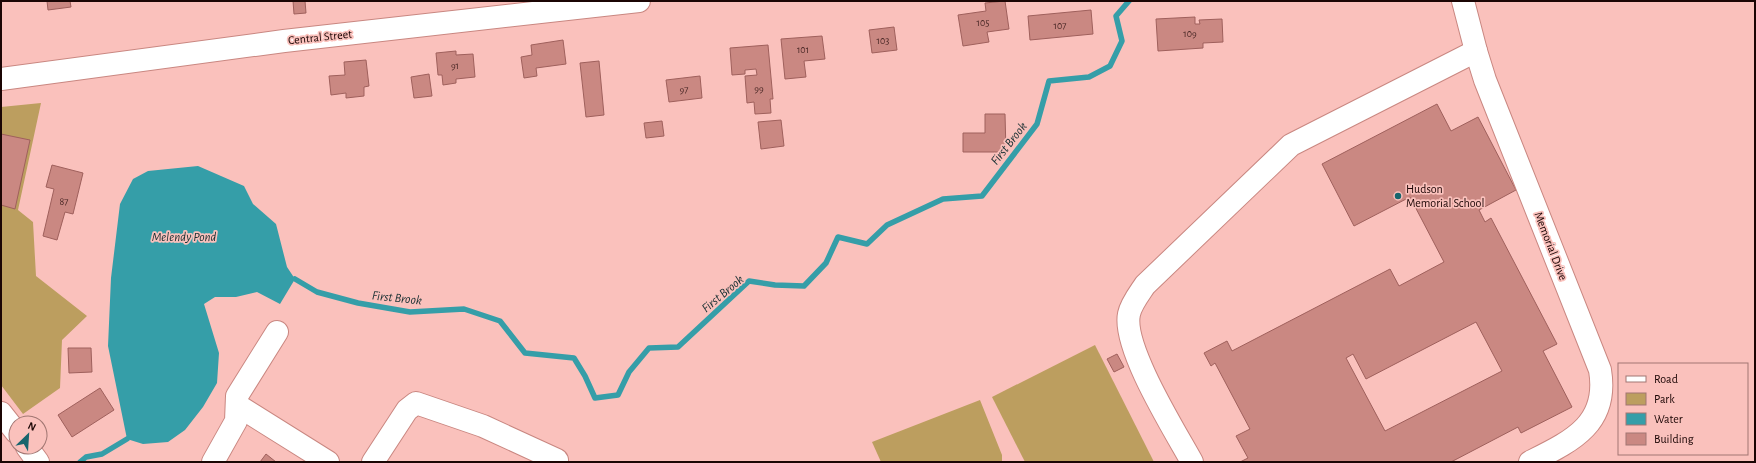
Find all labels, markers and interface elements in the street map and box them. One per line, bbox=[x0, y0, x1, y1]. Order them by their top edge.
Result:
house number: 105 bbox=[977, 18, 989, 28]
house number: 107 bbox=[1054, 21, 1066, 31]
street label: Central Street bbox=[288, 28, 353, 46]
house number: 109 bbox=[1183, 29, 1197, 39]
house number: 103 bbox=[877, 36, 889, 46]
house number: 101 bbox=[797, 45, 809, 55]
house number: 91 bbox=[451, 61, 459, 71]
house number: 99 bbox=[754, 84, 764, 94]
house number: 97 bbox=[680, 85, 688, 95]
water label: First Brook bbox=[989, 120, 1030, 168]
place label: Hudson Memorial School bbox=[1406, 183, 1484, 209]
marker: Hudson Memorial School bbox=[1393, 191, 1403, 201]
house number: 87 bbox=[60, 197, 68, 207]
street label: Memorial Drive bbox=[1532, 210, 1570, 282]
water label: Melendy Pond bbox=[152, 231, 217, 244]
water label: First Brook bbox=[700, 273, 746, 315]
water label: First Brook bbox=[371, 289, 422, 308]
legend bbox=[1618, 363, 1748, 455]
text: Road bbox=[1654, 373, 1678, 385]
text: Park bbox=[1654, 393, 1675, 405]
text: Water bbox=[1654, 413, 1683, 425]
north arrow bbox=[8, 415, 48, 455]
text: N bbox=[26, 420, 38, 433]
text: Building bbox=[1654, 433, 1694, 445]

